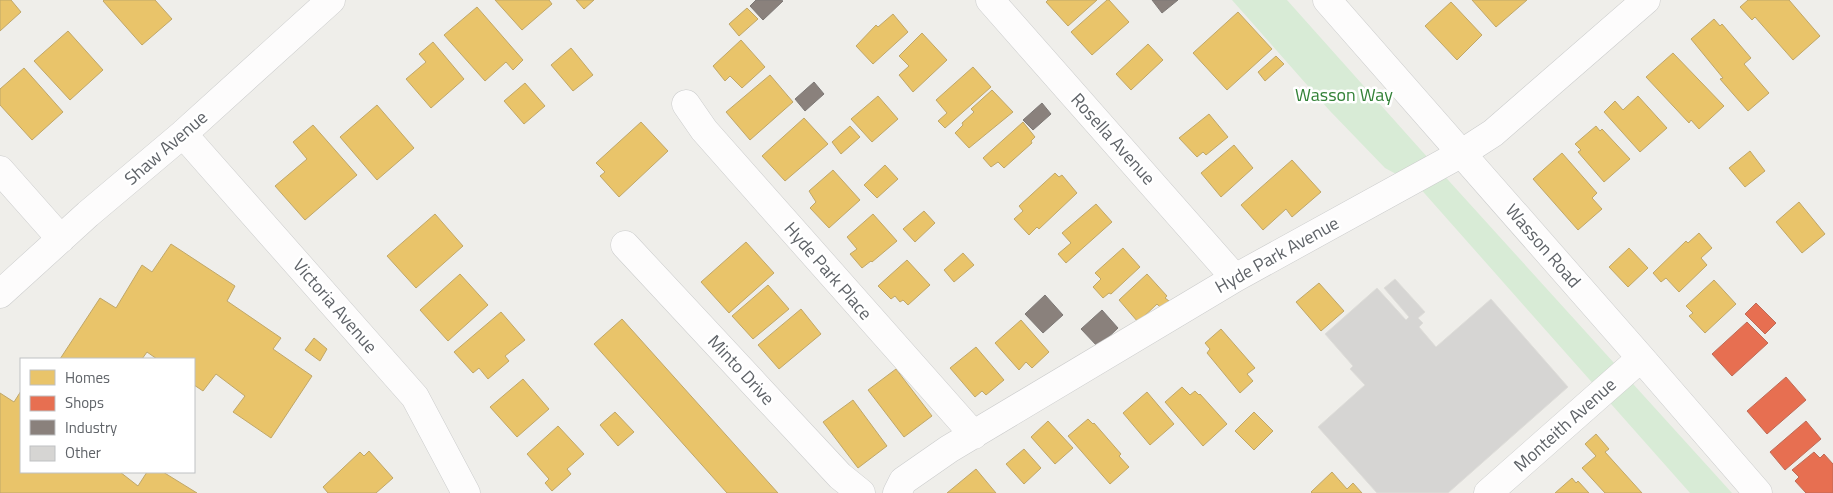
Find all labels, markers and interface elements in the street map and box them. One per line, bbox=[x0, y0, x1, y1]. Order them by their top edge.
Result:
park label: Wasson Way bbox=[1295, 81, 1393, 108]
street label: Rosella Avenue bbox=[1065, 87, 1162, 191]
street label: Shaw Avenue bbox=[118, 104, 213, 191]
street label: Wasson Road bbox=[1499, 198, 1588, 294]
street label: Hyde Park Avenue bbox=[1210, 209, 1344, 300]
street label: Hyde Park Place bbox=[778, 216, 879, 326]
street label: Victoria Avenue bbox=[287, 252, 384, 359]
street label: Minto Drive bbox=[702, 328, 781, 411]
legend bbox=[20, 358, 195, 473]
text: Homes bbox=[65, 366, 110, 389]
street label: Monteith Avenue bbox=[1507, 371, 1622, 478]
text: Shops bbox=[65, 391, 104, 414]
text: Industry bbox=[65, 416, 117, 439]
text: Other bbox=[65, 441, 101, 464]

